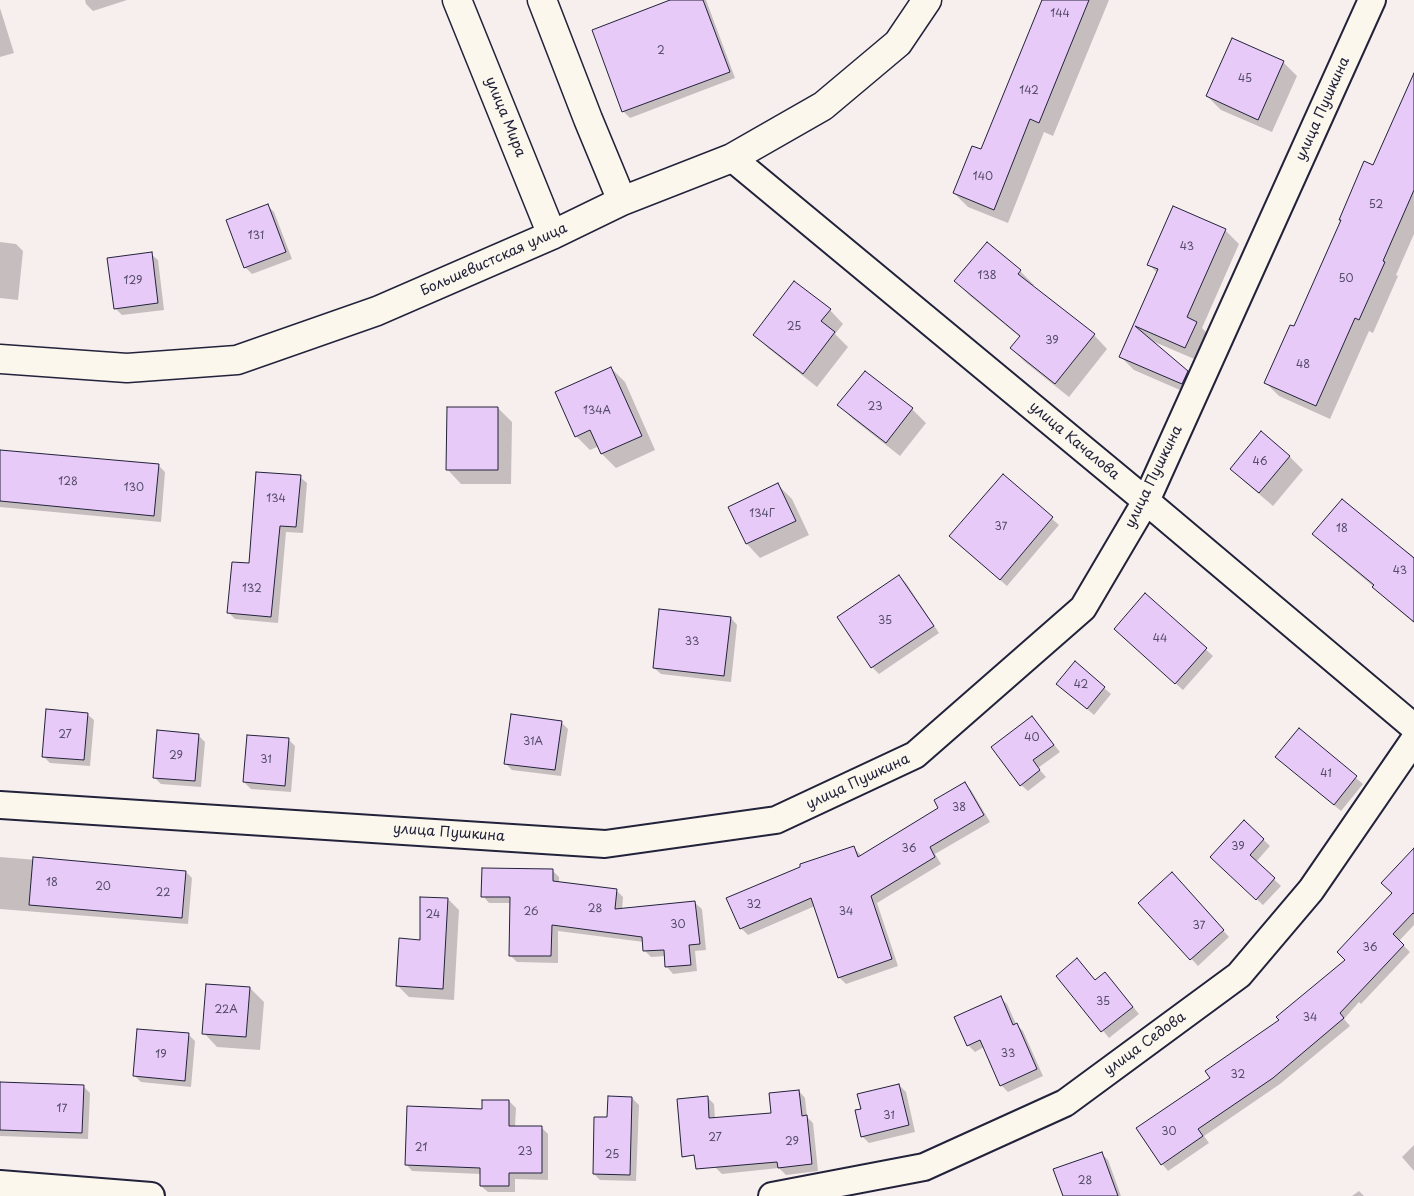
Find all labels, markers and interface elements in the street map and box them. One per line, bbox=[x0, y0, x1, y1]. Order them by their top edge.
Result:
house number: 144 bbox=[1050, 7, 1070, 21]
house number: 2 bbox=[657, 44, 665, 58]
street label: улица Пушкина bbox=[1293, 54, 1353, 164]
house number: 45 bbox=[1238, 72, 1252, 86]
street label: улица Мира bbox=[481, 74, 529, 160]
house number: 142 bbox=[1019, 84, 1039, 98]
house number: 140 bbox=[973, 170, 993, 184]
house number: 52 bbox=[1369, 198, 1383, 212]
street label: Большевистская улица bbox=[418, 220, 570, 300]
house number: 131 bbox=[248, 229, 264, 243]
house number: 43 bbox=[1180, 240, 1194, 254]
house number: 138 bbox=[977, 269, 997, 283]
house number: 50 bbox=[1338, 272, 1354, 286]
house number: 129 bbox=[124, 274, 142, 288]
house number: 25 bbox=[787, 320, 801, 334]
house number: 39 bbox=[1045, 334, 1059, 348]
house number: 48 bbox=[1296, 358, 1310, 372]
street label: улица Качалова bbox=[1026, 398, 1122, 484]
house number: 23 bbox=[868, 400, 882, 414]
house number: 134А bbox=[583, 404, 611, 418]
street label: улица Пушкина bbox=[1122, 423, 1186, 531]
house number: 46 bbox=[1253, 455, 1267, 469]
house number: 128 bbox=[58, 475, 78, 489]
house number: 130 bbox=[124, 481, 144, 495]
house number: 134 bbox=[266, 492, 286, 506]
house number: 134Г bbox=[749, 507, 775, 521]
house number: 37 bbox=[995, 520, 1007, 534]
house number: 18 bbox=[1336, 522, 1348, 536]
house number: 43 bbox=[1393, 564, 1407, 578]
house number: 132 bbox=[242, 582, 262, 596]
house number: 35 bbox=[878, 614, 892, 628]
house number: 44 bbox=[1153, 632, 1167, 646]
house number: 33 bbox=[685, 635, 699, 649]
house number: 42 bbox=[1074, 678, 1088, 692]
house number: 27 bbox=[58, 728, 72, 742]
house number: 40 bbox=[1024, 731, 1040, 745]
house number: 31А bbox=[523, 735, 543, 749]
house number: 29 bbox=[169, 749, 183, 763]
street label: улица Пушкина bbox=[804, 751, 912, 813]
house number: 31 bbox=[260, 753, 272, 767]
house number: 41 bbox=[1320, 767, 1332, 781]
house number: 38 bbox=[952, 801, 966, 815]
street label: улица Пушкина bbox=[393, 821, 505, 845]
house number: 39 bbox=[1231, 840, 1245, 854]
house number: 36 bbox=[902, 842, 916, 856]
house number: 18 bbox=[46, 876, 58, 890]
house number: 20 bbox=[95, 880, 111, 894]
house number: 22 bbox=[156, 886, 170, 900]
house number: 32 bbox=[747, 898, 761, 912]
house number: 28 bbox=[588, 902, 602, 916]
house number: 26 bbox=[523, 905, 539, 919]
house number: 34 bbox=[839, 905, 853, 919]
house number: 24 bbox=[426, 908, 440, 922]
house number: 30 bbox=[670, 918, 686, 932]
house number: 37 bbox=[1193, 919, 1205, 933]
house number: 36 bbox=[1363, 941, 1377, 955]
house number: 35 bbox=[1096, 995, 1110, 1009]
house number: 22А bbox=[214, 1003, 238, 1017]
street label: улица Седова bbox=[1101, 1009, 1189, 1079]
house number: 34 bbox=[1303, 1011, 1317, 1025]
house number: 33 bbox=[1001, 1047, 1015, 1061]
house number: 19 bbox=[155, 1048, 167, 1062]
house number: 32 bbox=[1231, 1068, 1245, 1082]
house number: 17 bbox=[57, 1102, 67, 1116]
house number: 31 bbox=[883, 1109, 895, 1123]
house number: 30 bbox=[1161, 1125, 1177, 1139]
house number: 27 bbox=[708, 1131, 722, 1145]
house number: 29 bbox=[785, 1135, 799, 1149]
house number: 21 bbox=[415, 1141, 427, 1155]
house number: 23 bbox=[518, 1145, 532, 1159]
house number: 25 bbox=[605, 1148, 619, 1162]
house number: 28 bbox=[1078, 1174, 1092, 1188]

